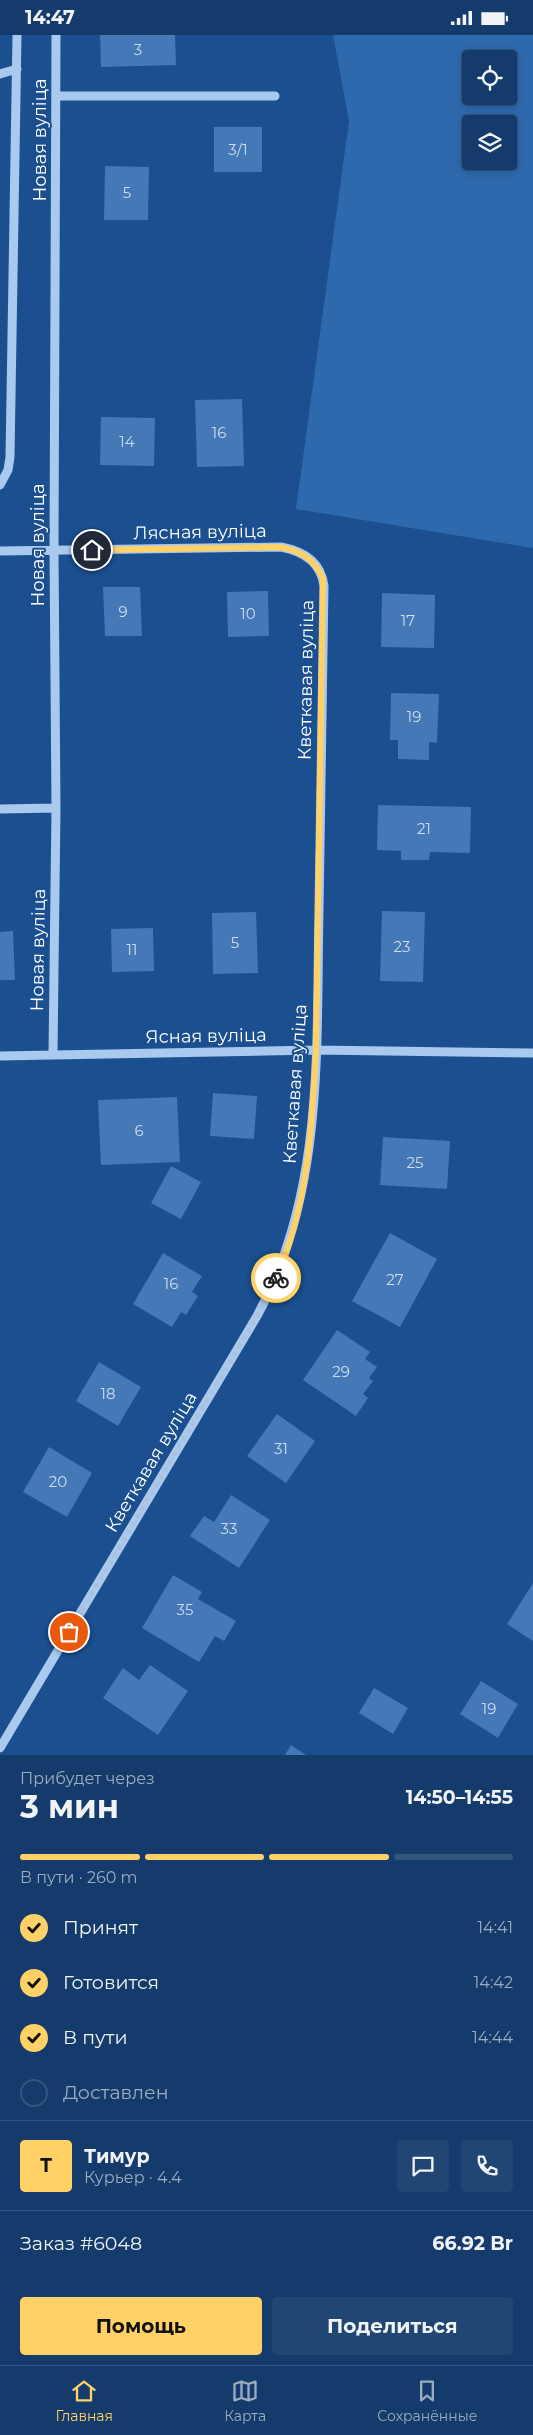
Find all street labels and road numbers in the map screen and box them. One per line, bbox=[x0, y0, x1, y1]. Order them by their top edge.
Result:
street label: Новая вуліца bbox=[29, 79, 51, 201]
street label: Новая вуліца bbox=[27, 484, 49, 606]
street label: Лясная вуліца bbox=[133, 520, 267, 544]
street label: Кветкавая вуліца bbox=[294, 600, 318, 760]
street label: Новая вуліца bbox=[26, 888, 50, 1012]
street label: Кветкавая вуліца bbox=[278, 1003, 312, 1165]
street label: Ясная вуліца bbox=[145, 1024, 267, 1048]
street label: Кветкавая вуліца bbox=[100, 1388, 202, 1536]

